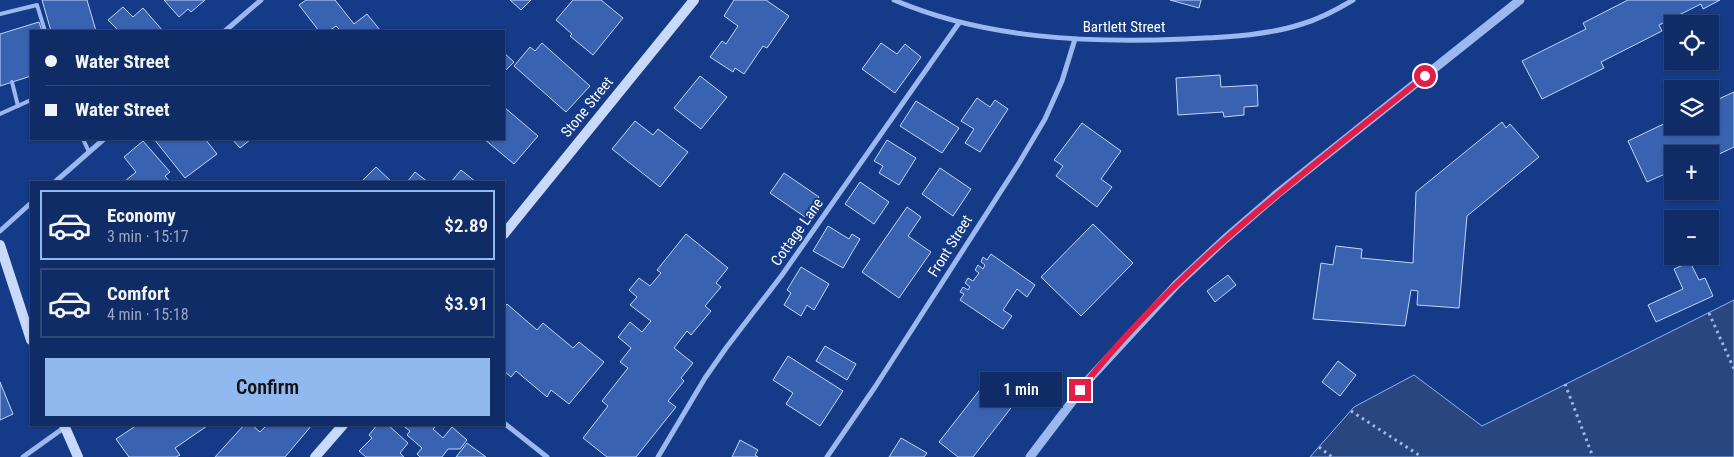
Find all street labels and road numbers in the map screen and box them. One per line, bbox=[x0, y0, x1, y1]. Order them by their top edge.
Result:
street label: Bartlett Street bbox=[1083, 18, 1165, 36]
street label: Stone Street bbox=[557, 73, 617, 141]
street label: Cottage Lane bbox=[767, 195, 827, 269]
street label: Front Street bbox=[924, 212, 976, 280]

